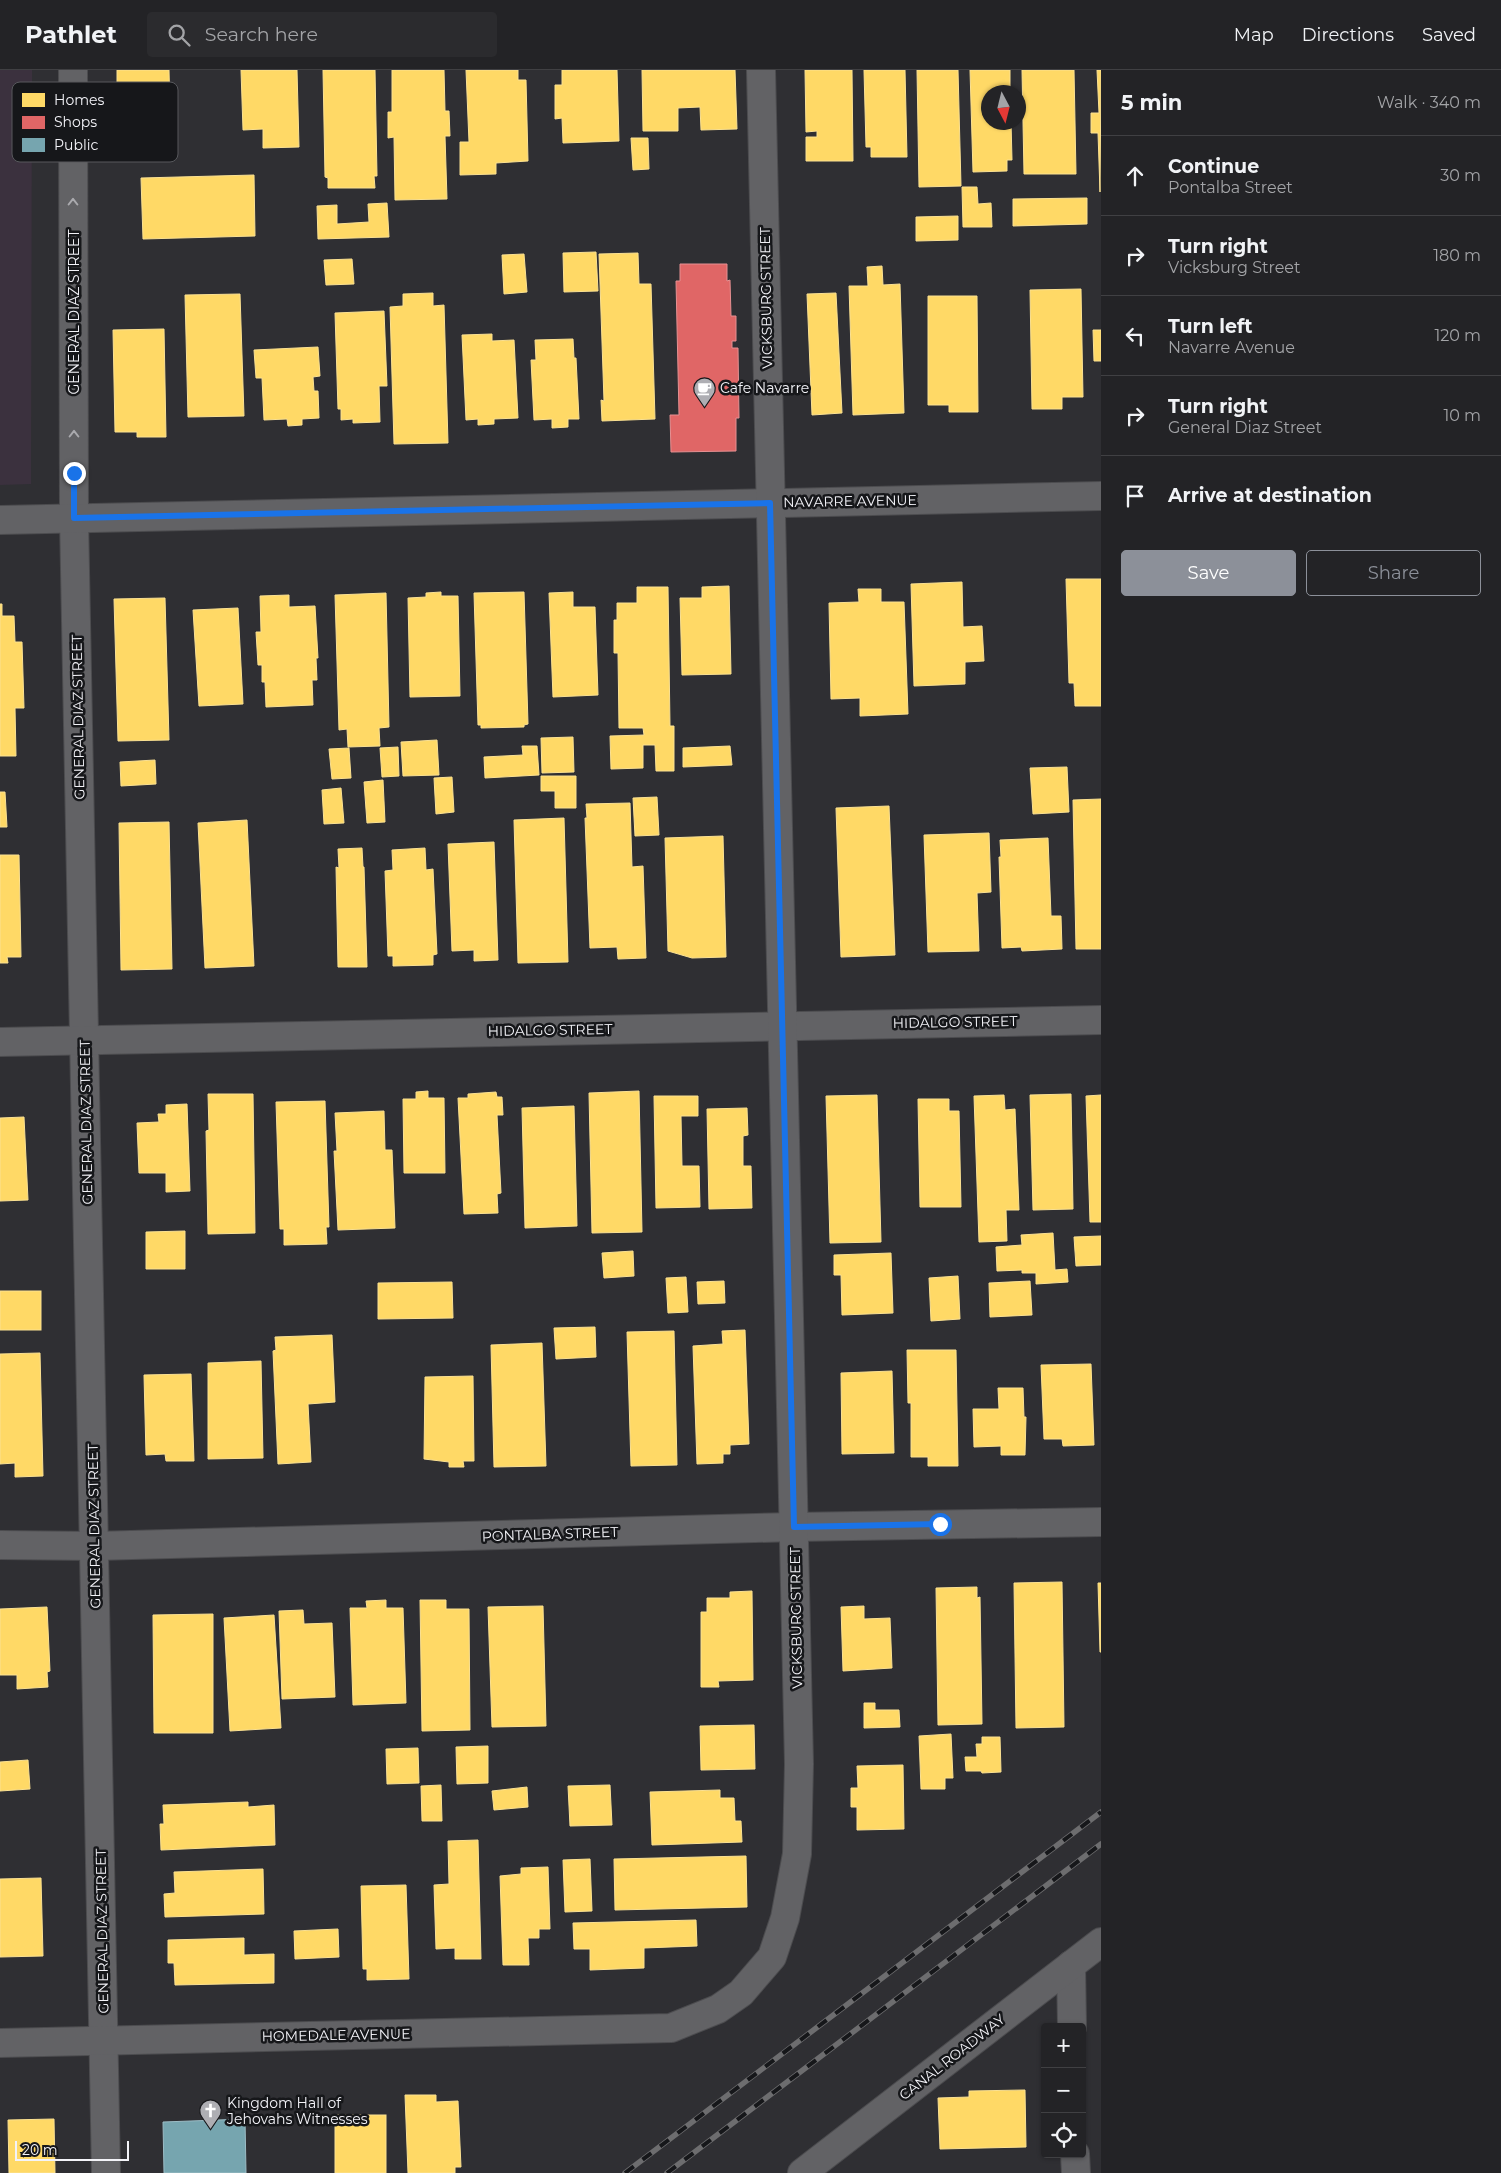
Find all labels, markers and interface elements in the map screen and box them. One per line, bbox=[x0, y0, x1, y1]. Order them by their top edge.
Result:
search box bbox=[147, 12, 497, 57]
text: Pathlet bbox=[25, 20, 117, 49]
icon: search bbox=[165, 21, 193, 49]
text: Search here bbox=[205, 23, 318, 46]
text: Map bbox=[1234, 24, 1274, 46]
text: Directions bbox=[1302, 24, 1394, 46]
text: Saved bbox=[1422, 24, 1476, 46]
legend bbox=[12, 82, 178, 162]
north arrow bbox=[981, 85, 1026, 130]
text: 5 min bbox=[1121, 90, 1182, 115]
text: Homes bbox=[54, 91, 104, 109]
text: Walk · 340 m bbox=[1377, 93, 1481, 112]
text: Shops bbox=[54, 113, 97, 131]
text: Public bbox=[54, 136, 98, 154]
text: Continue bbox=[1168, 155, 1259, 178]
icon: ahead bbox=[1121, 162, 1149, 190]
text: 30 m bbox=[1440, 166, 1481, 185]
text: Pontalba Street bbox=[1168, 178, 1293, 197]
one-way arrow bbox=[68, 197, 78, 205]
street label: VICKSBURG STREET bbox=[756, 227, 776, 369]
street label: GENERAL DIAZ STREET bbox=[65, 229, 83, 395]
text: Turn right bbox=[1168, 235, 1268, 258]
icon: right bbox=[1121, 242, 1149, 270]
text: 180 m bbox=[1433, 246, 1481, 265]
text: Vicksburg Street bbox=[1168, 258, 1301, 277]
text: Turn left bbox=[1168, 315, 1253, 338]
icon: left bbox=[1121, 322, 1149, 350]
text: 120 m bbox=[1434, 326, 1481, 345]
text: Navarre Avenue bbox=[1168, 338, 1295, 357]
cafe icon: Cafe Navarre bbox=[692, 376, 716, 407]
place label: Cafe Navarre bbox=[720, 379, 809, 397]
text: Turn right bbox=[1168, 395, 1268, 418]
icon: right bbox=[1121, 402, 1149, 430]
text: 10 m bbox=[1443, 406, 1481, 425]
text: General Diaz Street bbox=[1168, 418, 1322, 437]
one-way arrow bbox=[69, 430, 79, 438]
route end bbox=[63, 462, 86, 485]
icon: arrive bbox=[1121, 482, 1149, 510]
text: Arrive at destination bbox=[1168, 484, 1372, 507]
street label: NAVARRE AVENUE bbox=[783, 491, 917, 511]
button: Save bbox=[1121, 550, 1296, 596]
button: Share bbox=[1306, 550, 1481, 596]
street label: GENERAL DIAZ STREET bbox=[68, 634, 88, 800]
street label: HIDALGO STREET bbox=[892, 1012, 1018, 1032]
street label: HIDALGO STREET bbox=[487, 1020, 613, 1040]
street label: GENERAL DIAZ STREET bbox=[76, 1039, 96, 1205]
street label: GENERAL DIAZ STREET bbox=[84, 1443, 104, 1609]
route start bbox=[929, 1513, 952, 1536]
street label: PONTALBA STREET bbox=[481, 1523, 619, 1545]
street label: VICKSBURG STREET bbox=[786, 1547, 806, 1689]
street label: GENERAL DIAZ STREET bbox=[92, 1848, 112, 2014]
street label: CANAL ROADWAY bbox=[895, 2010, 1009, 2104]
map controls bbox=[1041, 2023, 1086, 2158]
button: + bbox=[1041, 2023, 1086, 2068]
street label: HOMEDALE AVENUE bbox=[261, 2025, 411, 2045]
button: − bbox=[1041, 2068, 1086, 2113]
place label: Kingdom Hall of Jehovahs Witnesses bbox=[226, 2094, 368, 2128]
church icon: Kingdom Hall of Jehovahs Witnesses bbox=[199, 2099, 223, 2130]
button: locate bbox=[1041, 2113, 1086, 2158]
scale bar bbox=[15, 2138, 129, 2161]
text: 20 m bbox=[22, 2141, 58, 2159]

